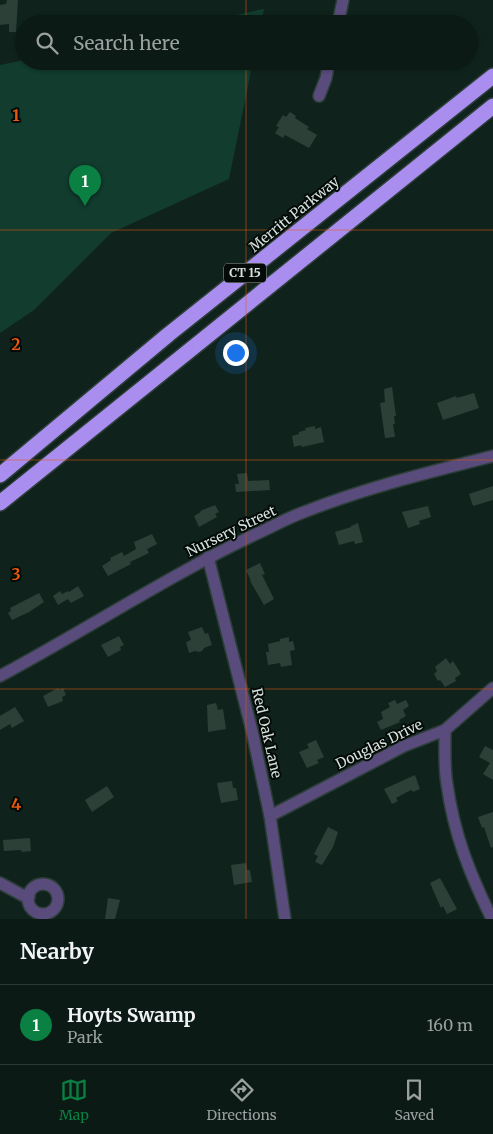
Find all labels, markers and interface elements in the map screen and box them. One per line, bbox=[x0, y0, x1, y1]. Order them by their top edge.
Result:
search box bbox=[15, 15, 478, 70]
icon: search bbox=[33, 29, 61, 57]
text: Search here bbox=[73, 31, 180, 55]
text: 1 bbox=[12, 105, 20, 125]
pin: 1 bbox=[69, 165, 101, 206]
street label: Merritt Parkway bbox=[245, 172, 343, 256]
road number: CT 15 bbox=[224, 264, 266, 282]
text: 2 bbox=[11, 334, 21, 354]
your location bbox=[223, 340, 249, 366]
street label: Nursery Street bbox=[183, 501, 279, 560]
text: 3 bbox=[11, 564, 21, 584]
street label: Red Oak Lane bbox=[248, 686, 286, 780]
street label: Douglas Drive bbox=[333, 715, 425, 773]
text: 4 bbox=[11, 794, 21, 814]
text: Nearby bbox=[20, 938, 94, 965]
text: Hoyts Swamp bbox=[67, 1003, 196, 1027]
text: 1 bbox=[32, 1015, 40, 1035]
text: 160 m bbox=[427, 1015, 473, 1035]
text: Park bbox=[67, 1027, 103, 1047]
tab: Map bbox=[59, 1076, 89, 1124]
tab: Directions bbox=[207, 1076, 277, 1124]
tab: Saved bbox=[394, 1076, 434, 1124]

